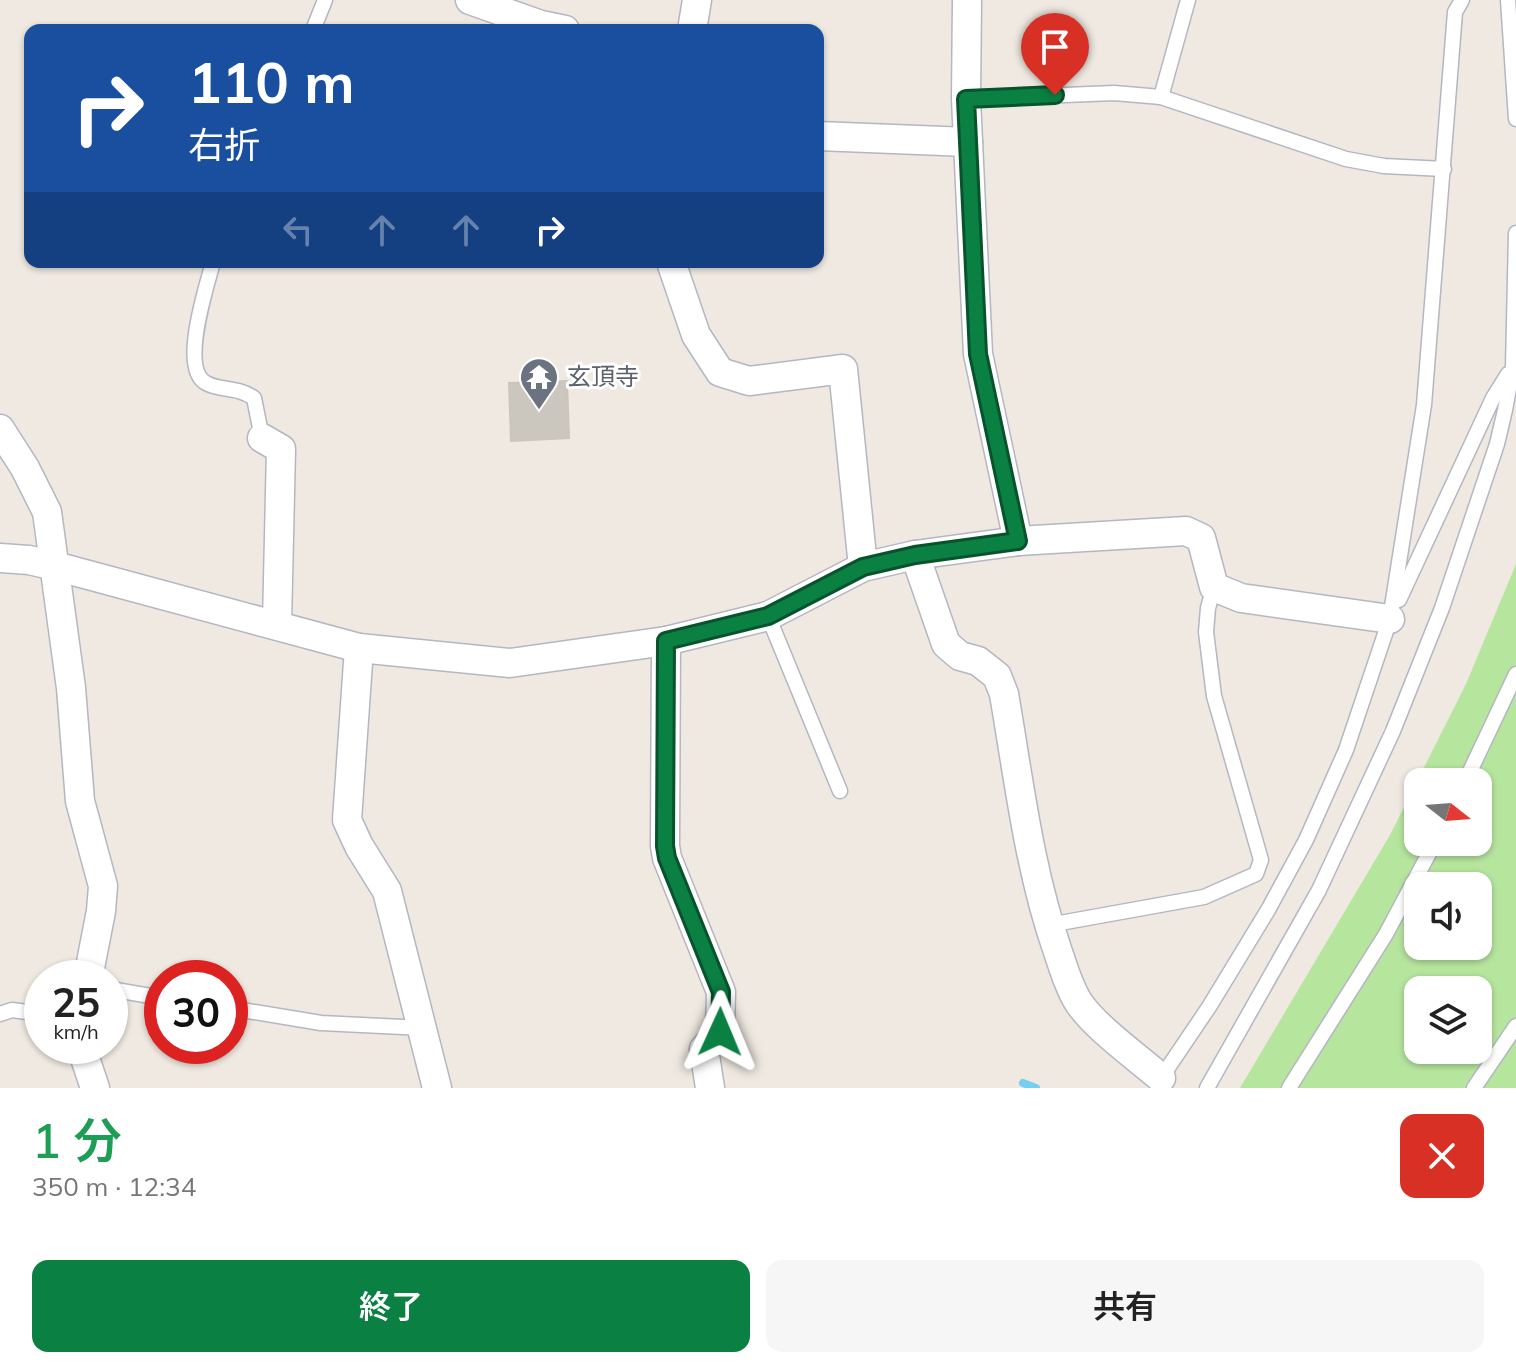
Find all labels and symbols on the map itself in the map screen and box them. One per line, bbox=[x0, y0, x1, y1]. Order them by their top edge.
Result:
pin bbox=[1021, 13, 1089, 95]
temple icon: 玄頂寺 bbox=[518, 356, 560, 411]
place label: 玄頂寺 bbox=[567, 361, 639, 391]
north arrow bbox=[1404, 768, 1492, 856]
speed limit sign: 30 bbox=[144, 960, 248, 1064]
position arrow bbox=[678, 990, 762, 1074]

